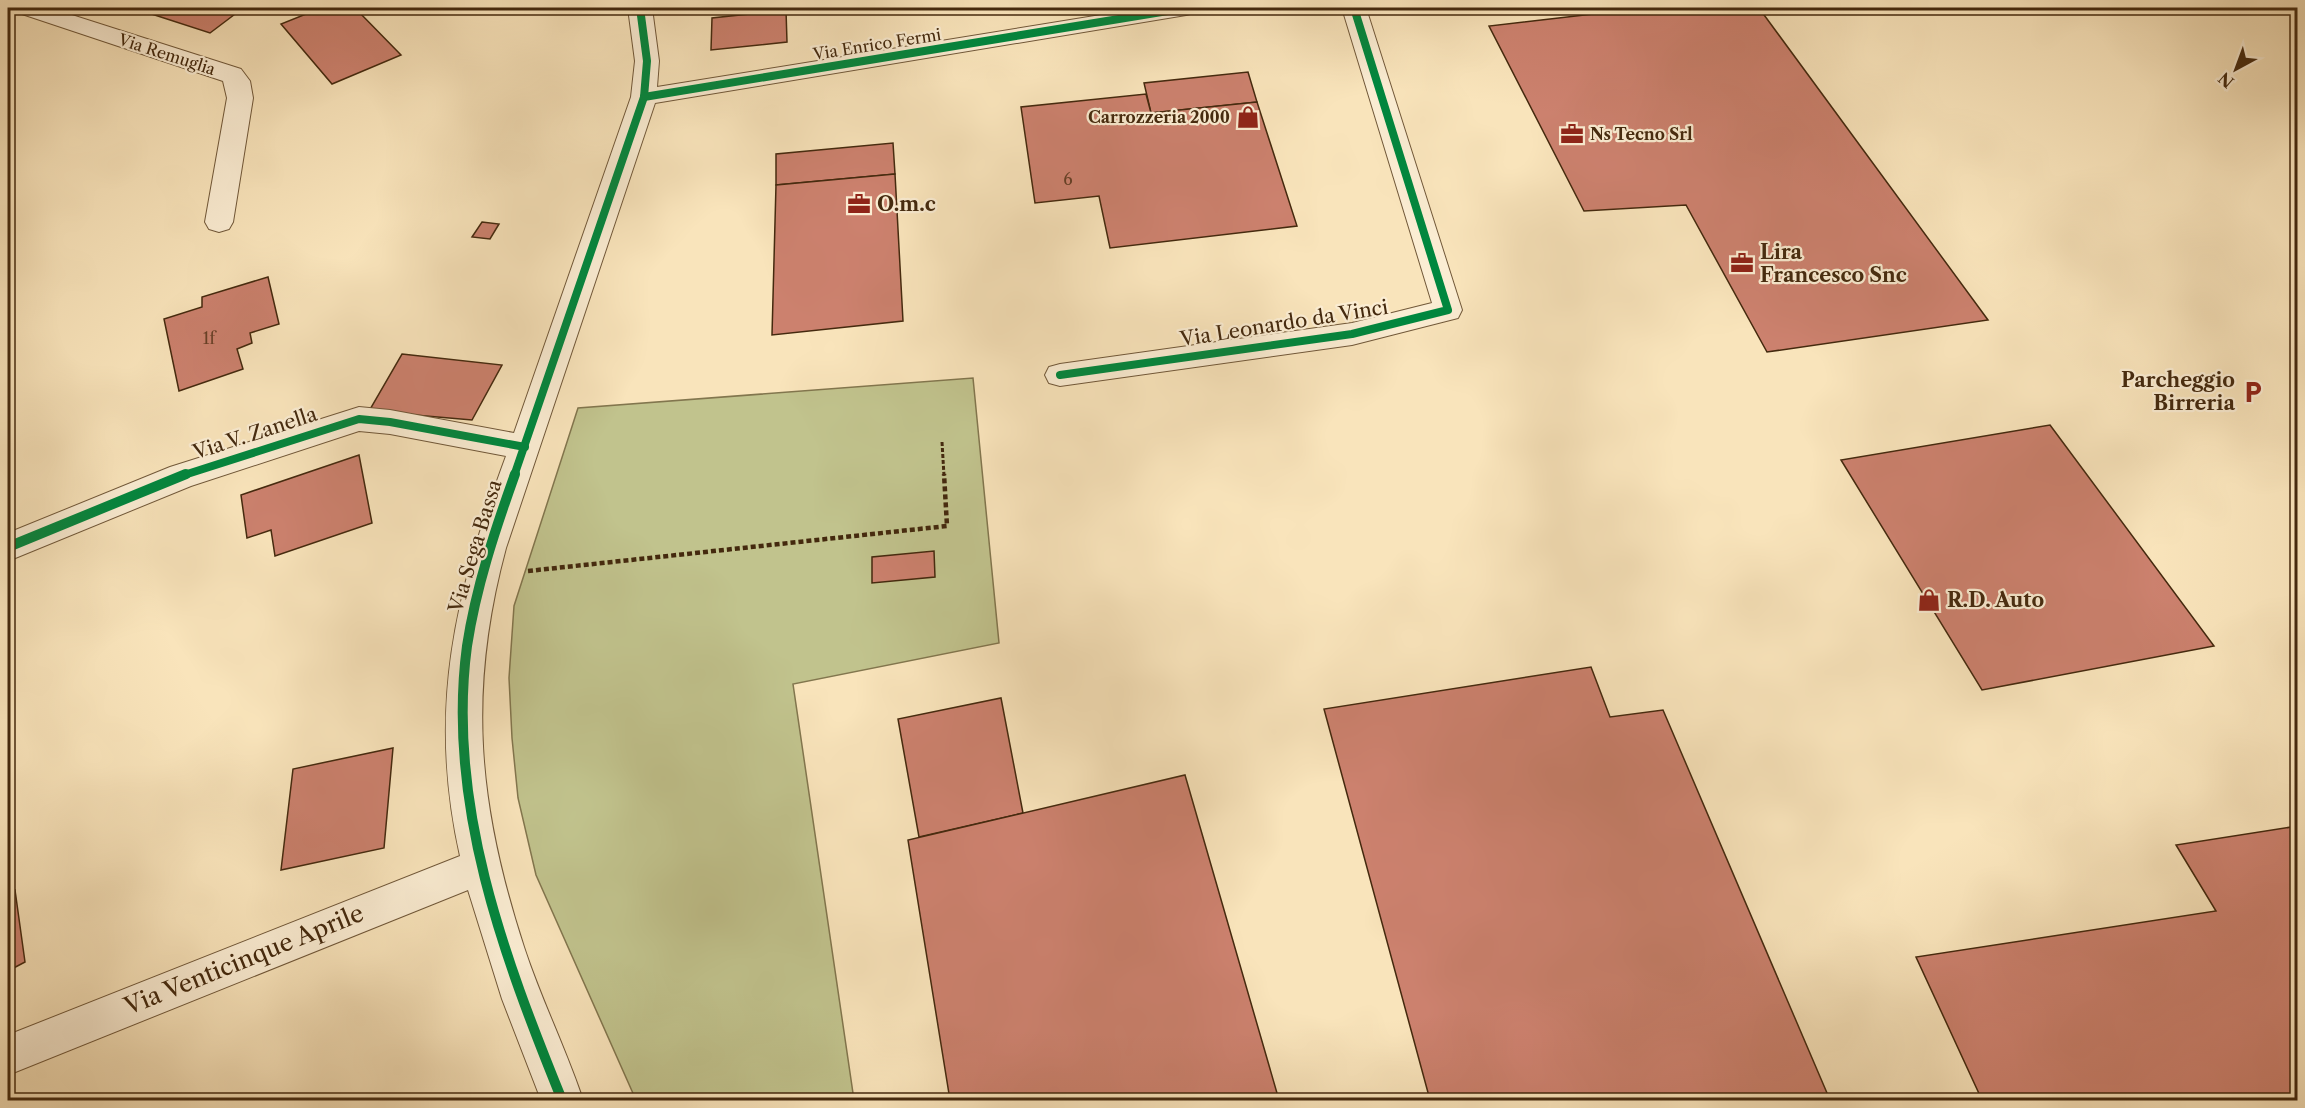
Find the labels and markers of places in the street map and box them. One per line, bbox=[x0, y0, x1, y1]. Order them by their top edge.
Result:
shop icon: Carrozzeria 2000 bbox=[1235, 104, 1261, 130]
place label: Carrozzeria 2000 bbox=[1088, 107, 1230, 127]
office icon: Ns Tecno Srl bbox=[1559, 121, 1585, 147]
place label: Ns Tecno Srl bbox=[1590, 124, 1693, 144]
office icon: O.m.c bbox=[846, 191, 872, 217]
place label: O.m.c bbox=[877, 192, 936, 216]
place label: Lira Francesco Snc bbox=[1760, 240, 1907, 287]
office icon: Lira Francesco Snc bbox=[1729, 250, 1755, 276]
place label: Parcheggio Birreria bbox=[2121, 368, 2235, 415]
parking icon: Parcheggio Birreria bbox=[2240, 379, 2266, 405]
shop icon: R.D. Auto bbox=[1916, 587, 1942, 613]
place label: R.D. Auto bbox=[1947, 588, 2044, 612]

